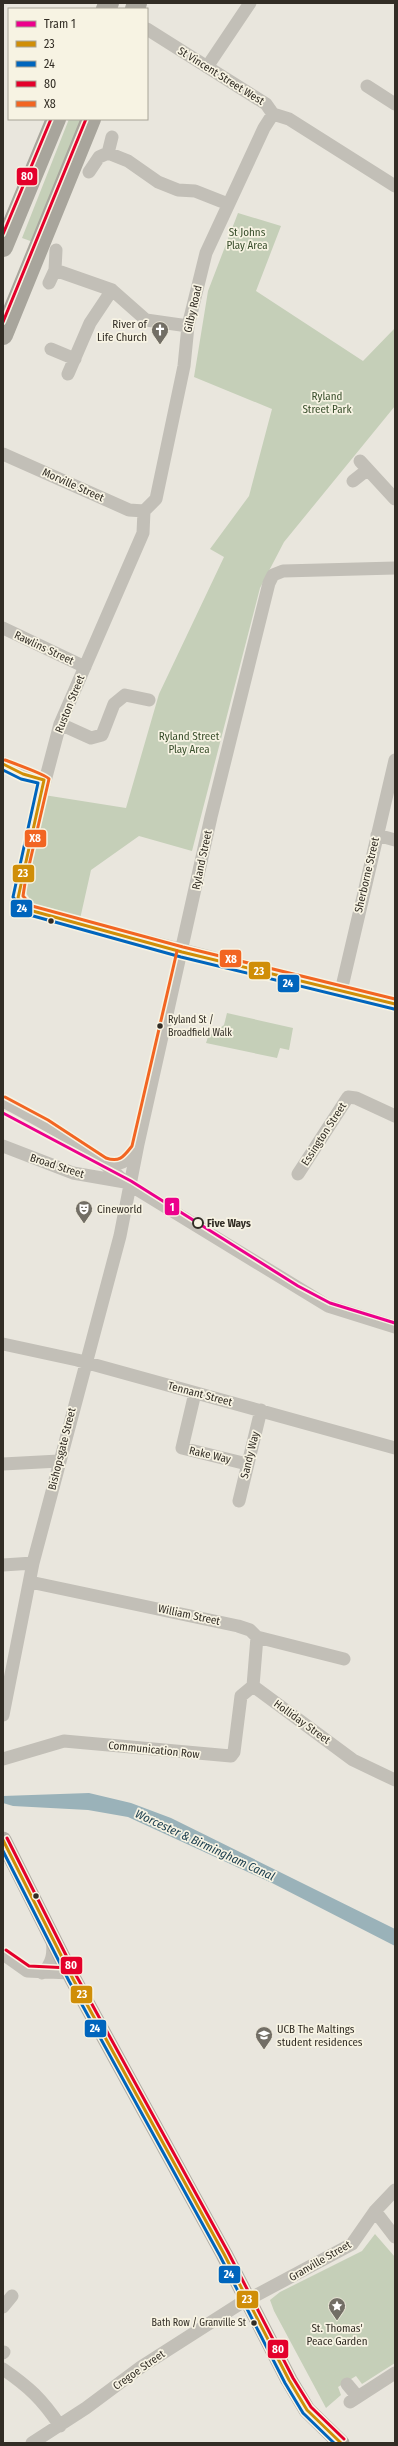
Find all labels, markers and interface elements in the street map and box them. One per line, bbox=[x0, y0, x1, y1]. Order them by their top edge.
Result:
legend bbox=[8, 8, 148, 120]
text: Tram 1 bbox=[44, 17, 76, 31]
text: 23 bbox=[44, 37, 55, 51]
street label: St Vincent Street West bbox=[175, 44, 267, 108]
text: 24 bbox=[44, 57, 55, 71]
text: 80 bbox=[44, 77, 56, 91]
text: X8 bbox=[44, 97, 56, 111]
line badge: 80 bbox=[16, 167, 38, 186]
text: 80 bbox=[21, 170, 33, 183]
park label: St Johns Play Area bbox=[226, 226, 268, 252]
street label: Gilby Road bbox=[181, 284, 205, 334]
place label: River of Life Church bbox=[97, 318, 148, 344]
church icon: River of Life Church bbox=[150, 320, 170, 345]
park label: Ryland Street Park bbox=[302, 390, 352, 416]
street label: Morville Street bbox=[40, 466, 106, 505]
street label: Rawlins Street bbox=[12, 629, 76, 668]
street label: Ruston Street bbox=[53, 673, 88, 735]
park label: Ryland Street Play Area bbox=[159, 730, 220, 756]
line badge: X8 bbox=[24, 829, 47, 848]
street label: Ryland Street bbox=[189, 829, 215, 891]
text: X8 bbox=[28, 832, 41, 845]
street label: Sherborne Street bbox=[352, 836, 382, 914]
line badge: 23 bbox=[12, 864, 35, 883]
text: 23 bbox=[17, 867, 28, 880]
line badge: 24 bbox=[10, 899, 33, 918]
text: 24 bbox=[16, 902, 28, 915]
unlabelled marker bbox=[46, 916, 56, 926]
line badge: X8 bbox=[219, 949, 242, 968]
text: X8 bbox=[224, 953, 237, 966]
line badge: 23 bbox=[248, 961, 271, 980]
text: 23 bbox=[253, 965, 264, 978]
line badge: 24 bbox=[277, 974, 300, 993]
text: 24 bbox=[282, 977, 294, 990]
place label: Ryland St / Broadfield Walk bbox=[168, 1014, 232, 1039]
marker: Ryland St / Broadfield Walk bbox=[155, 1021, 165, 1031]
street label: Essington Street bbox=[299, 1100, 349, 1168]
street label: Broad Street bbox=[28, 1151, 86, 1181]
line badge: 1 bbox=[164, 1197, 180, 1216]
theatre icon: Cineworld bbox=[74, 1199, 94, 1224]
text: 1 bbox=[170, 1201, 174, 1214]
place label: Cineworld bbox=[97, 1203, 142, 1216]
marker: Five Ways bbox=[192, 1217, 204, 1229]
place label: Five Ways bbox=[207, 1217, 251, 1230]
street label: Tennant Street bbox=[166, 1379, 234, 1409]
street label: Bishopsgate Street bbox=[45, 1406, 79, 1492]
street label: Sandy Way bbox=[238, 1430, 262, 1480]
street label: Rake Way bbox=[188, 1444, 232, 1466]
street label: William Street bbox=[157, 1602, 222, 1628]
street label: Holliday Street bbox=[271, 1697, 333, 1747]
street label: Communication Row bbox=[108, 1739, 200, 1761]
water label: Worcester & Birmingham Canal bbox=[133, 1807, 277, 1883]
unlabelled marker bbox=[31, 1891, 41, 1901]
line badge: 80 bbox=[60, 1956, 83, 1975]
text: 80 bbox=[65, 1959, 77, 1972]
line badge: 23 bbox=[70, 1985, 93, 2004]
text: 23 bbox=[76, 1988, 87, 2001]
line badge: 24 bbox=[84, 2019, 107, 2038]
text: 24 bbox=[89, 2022, 101, 2035]
place label: UCB The Maltings student residences bbox=[277, 2023, 363, 2049]
school or university icon: UCB The Maltings student residences bbox=[254, 2025, 274, 2050]
street label: Granville Street bbox=[287, 2238, 354, 2284]
line badge: 24 bbox=[218, 2265, 241, 2284]
text: 24 bbox=[223, 2268, 235, 2281]
line badge: 23 bbox=[236, 2290, 259, 2309]
text: 23 bbox=[241, 2293, 252, 2306]
place icon: St. Thomas' Peace Garden bbox=[327, 2296, 347, 2321]
place label: Bath Row / Granville St bbox=[152, 2317, 247, 2329]
marker: Bath Row / Granville St bbox=[249, 2318, 259, 2328]
place label: St. Thomas' Peace Garden bbox=[306, 2322, 368, 2348]
line badge: 80 bbox=[267, 2339, 289, 2359]
text: 80 bbox=[272, 2343, 284, 2356]
street label: Cregoe Street bbox=[111, 2347, 168, 2393]

